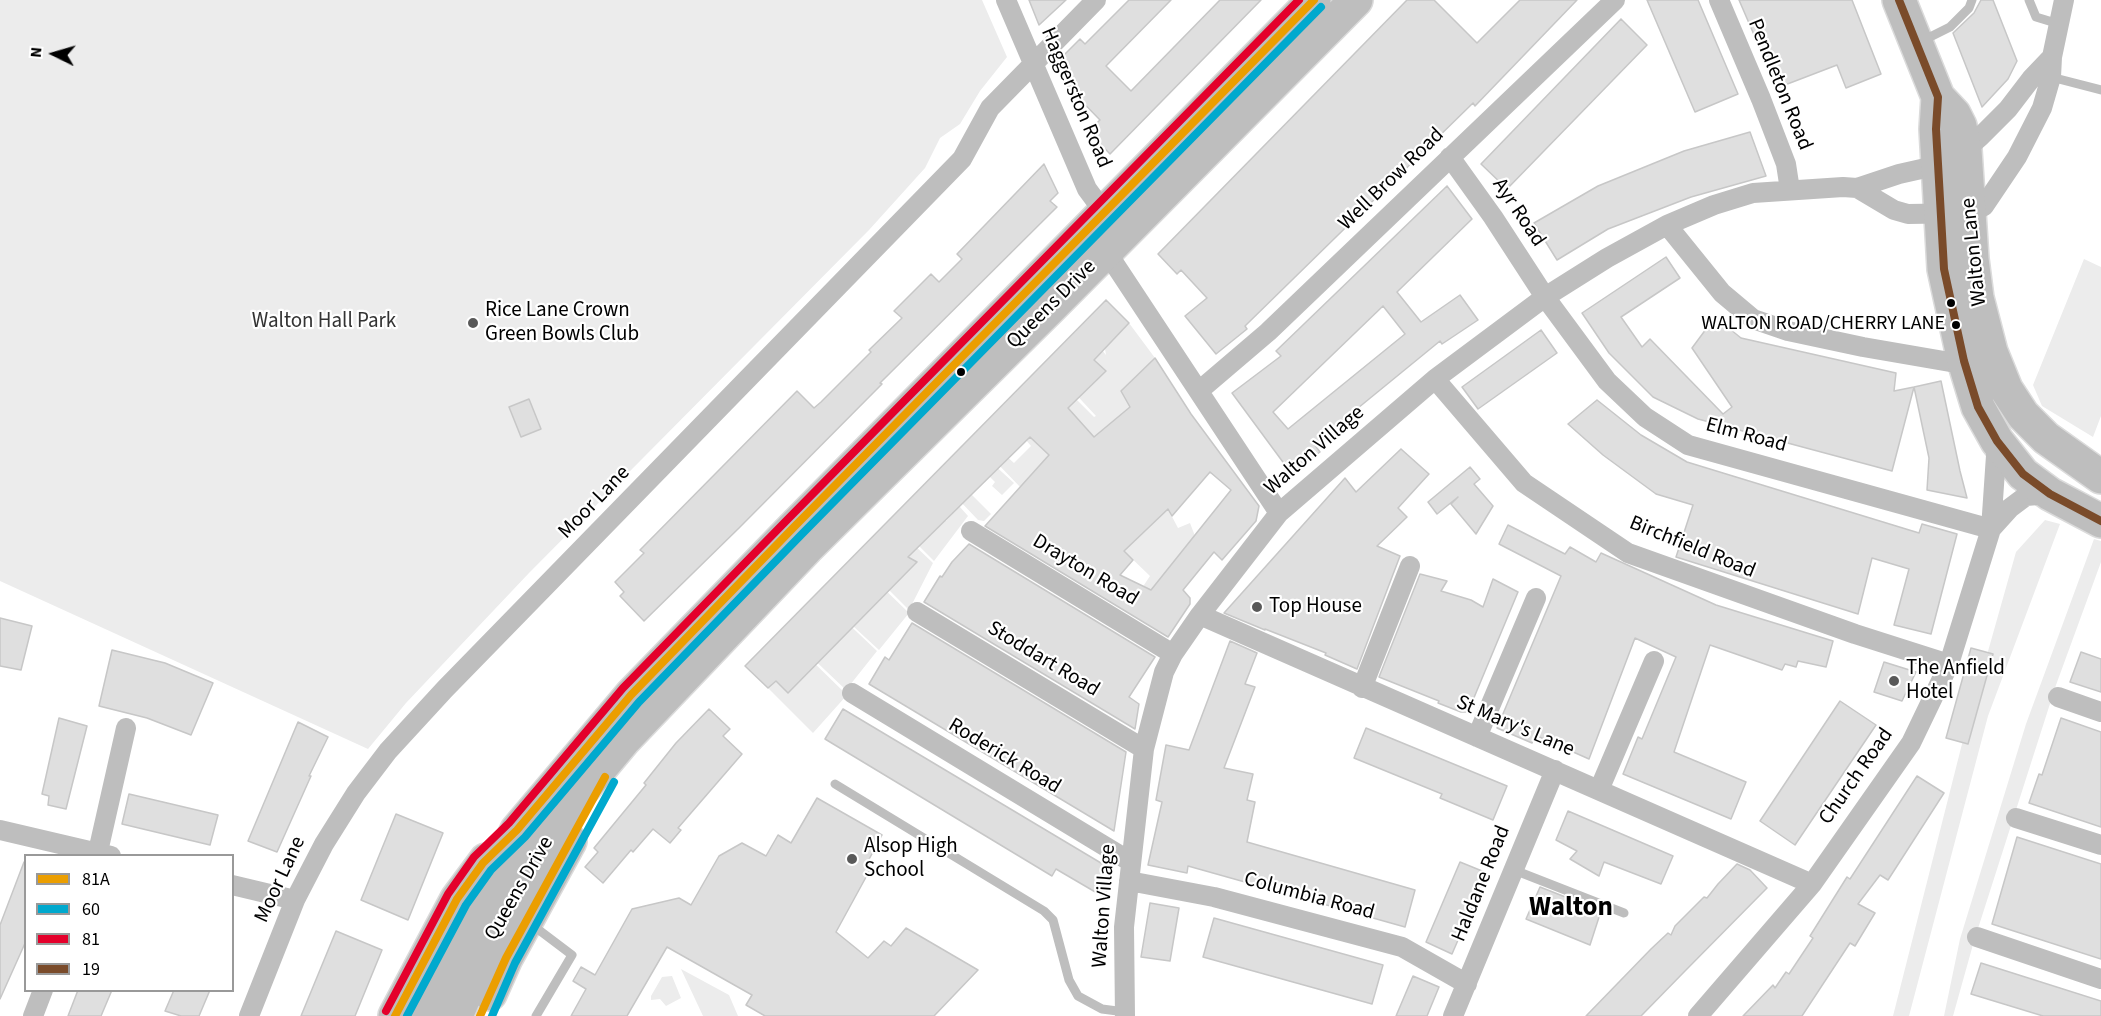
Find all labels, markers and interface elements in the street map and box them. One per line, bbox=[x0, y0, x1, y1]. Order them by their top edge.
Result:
street label: Pendleton Road bbox=[1741, 16, 1817, 154]
north arrow bbox=[24, 24, 84, 84]
street label: Haggerston Road bbox=[1034, 24, 1116, 172]
text: N bbox=[25, 46, 47, 59]
street label: Well Brow Road bbox=[1334, 123, 1450, 237]
street label: Ayr Road bbox=[1486, 174, 1550, 252]
street label: Walton Lane bbox=[1957, 197, 1993, 307]
street label: Queens Drive bbox=[1002, 255, 1102, 355]
unlabelled marker bbox=[1945, 297, 1957, 309]
place label: Rice Lane Crown Green Bowls Club bbox=[485, 298, 639, 348]
park label: Walton Hall Park bbox=[252, 309, 396, 335]
place label: WALTON ROAD/CHERRY LANE bbox=[1701, 313, 1945, 337]
marker: Rice Lane Crown Green Bowls Club bbox=[466, 316, 480, 330]
marker: WALTON ROAD/CHERRY LANE bbox=[1950, 319, 1962, 331]
unlabelled marker bbox=[955, 366, 967, 378]
street label: Walton Village bbox=[1260, 401, 1370, 501]
street label: Elm Road bbox=[1703, 413, 1789, 459]
street label: Moor Lane bbox=[554, 461, 636, 545]
street label: Birchfield Road bbox=[1625, 511, 1759, 585]
street label: Drayton Road bbox=[1027, 530, 1143, 612]
place label: Top House bbox=[1269, 594, 1362, 620]
marker: Top House bbox=[1250, 600, 1264, 614]
street label: Stoddart Road bbox=[982, 617, 1104, 703]
place label: The Anfield Hotel bbox=[1906, 656, 2005, 706]
marker: The Anfield Hotel bbox=[1887, 674, 1901, 688]
street label: St Mary's Lane bbox=[1452, 691, 1578, 763]
street label: Roderick Road bbox=[943, 714, 1065, 800]
street label: Church Road bbox=[1815, 724, 1899, 830]
street label: Haldane Road bbox=[1447, 822, 1517, 946]
street label: Queens Drive bbox=[480, 832, 560, 946]
street label: Moor Lane bbox=[250, 833, 312, 927]
place label: Alsop High School bbox=[864, 834, 958, 884]
street label: Walton Village bbox=[1088, 843, 1122, 969]
marker: Alsop High School bbox=[845, 852, 859, 866]
legend bbox=[24, 854, 234, 992]
text: 81A bbox=[82, 867, 110, 892]
street label: Columbia Road bbox=[1241, 867, 1377, 927]
district label: Walton bbox=[1529, 893, 1613, 925]
text: 60 bbox=[82, 897, 100, 922]
text: 81 bbox=[82, 927, 100, 952]
text: 19 bbox=[82, 957, 100, 982]

